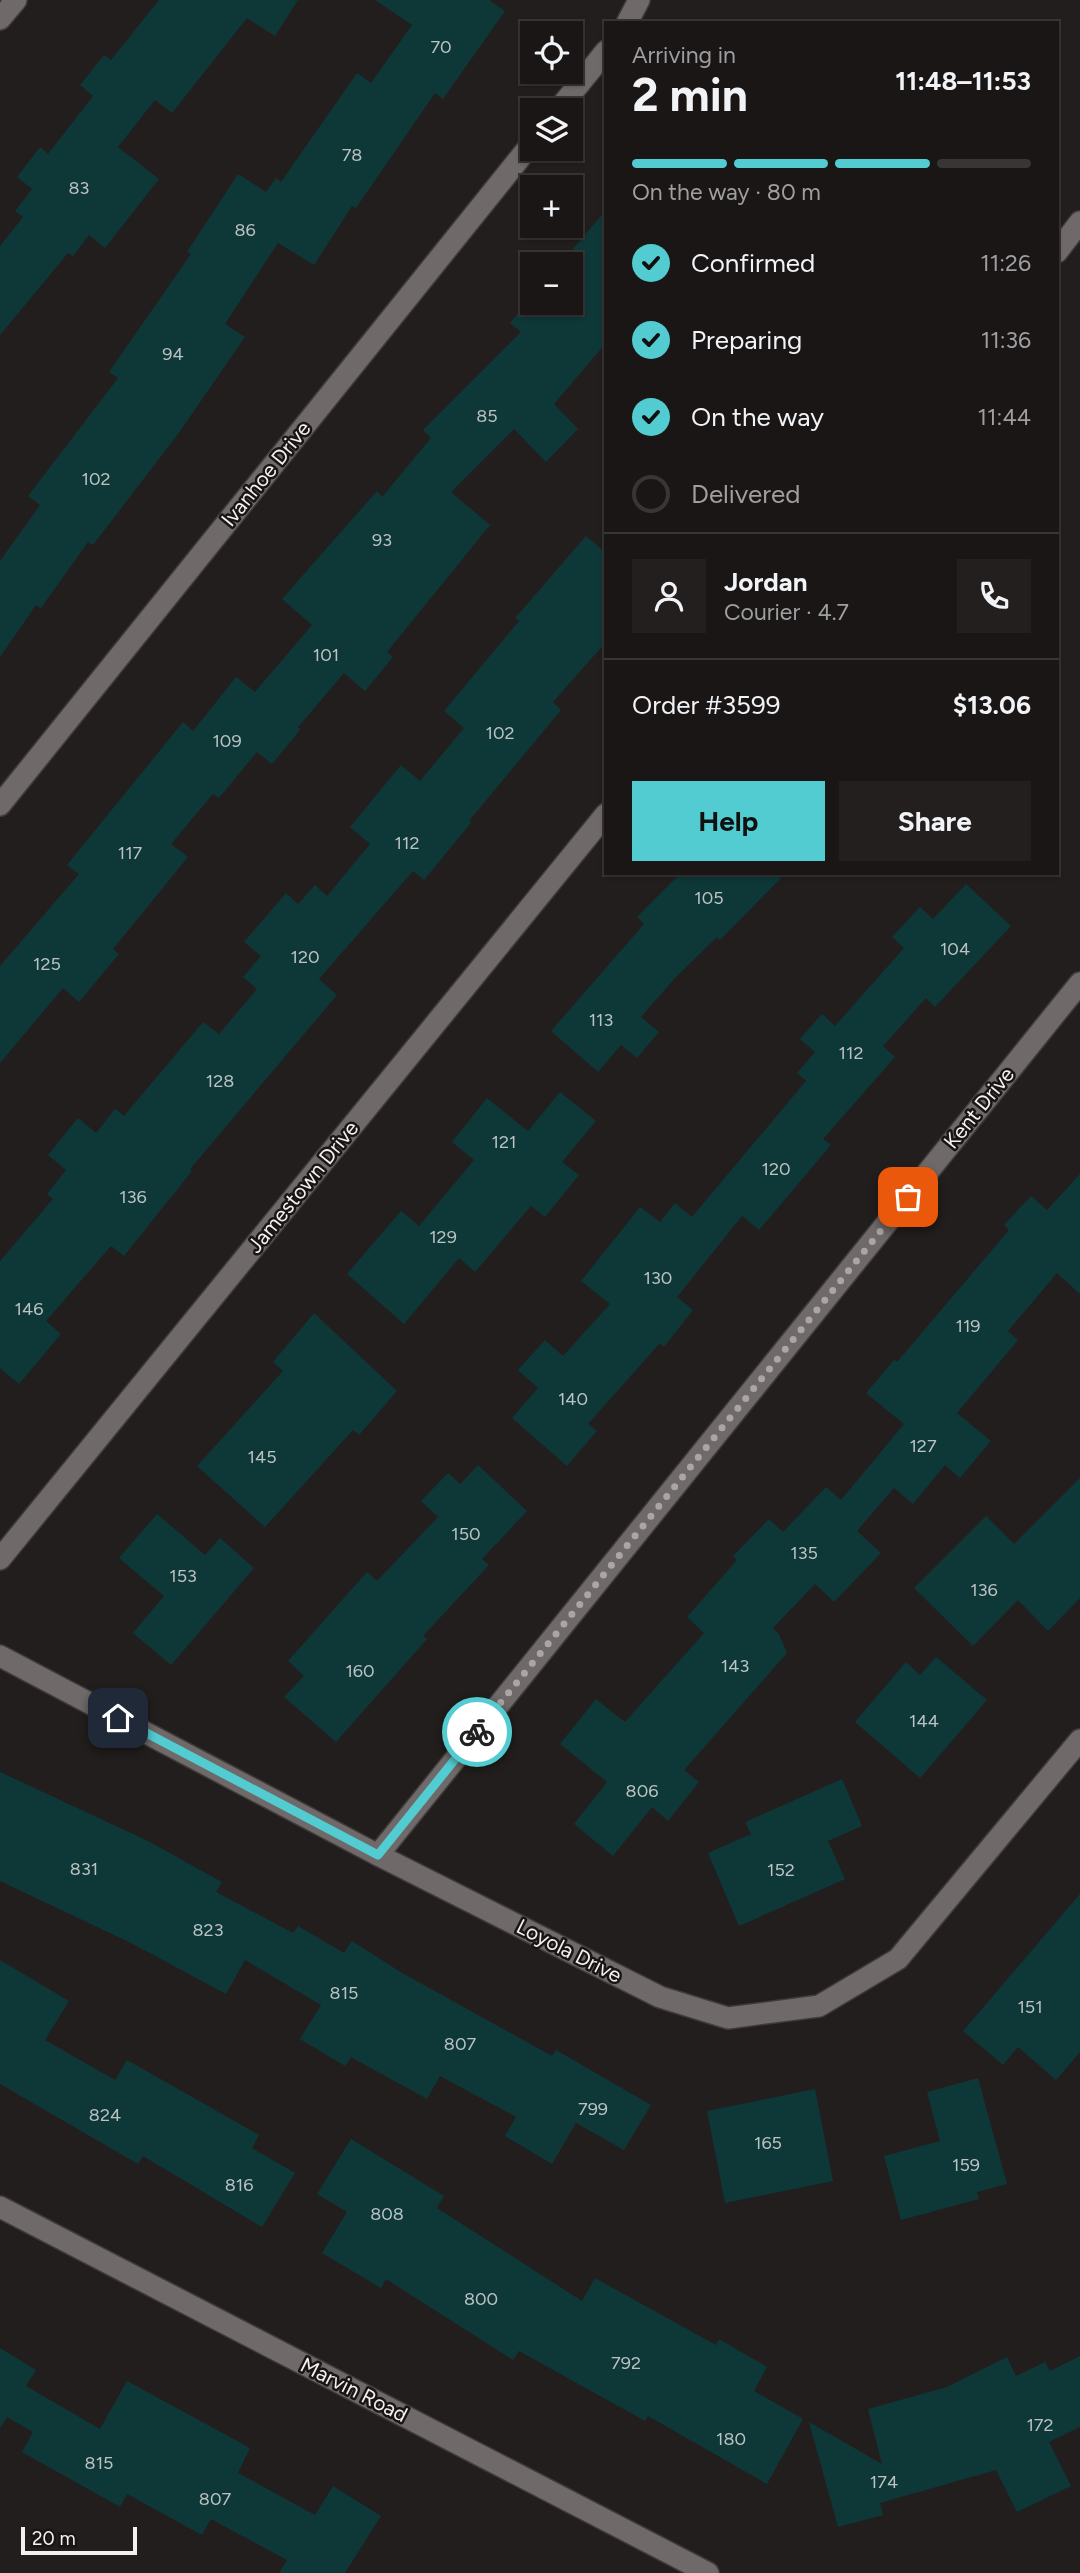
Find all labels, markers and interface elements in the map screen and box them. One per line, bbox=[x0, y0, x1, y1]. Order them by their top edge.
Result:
map controls bbox=[520, 21, 583, 315]
button: locate bbox=[520, 21, 583, 84]
house number: 70 bbox=[430, 36, 452, 58]
text: Arriving in bbox=[632, 41, 736, 69]
text: 11:48–11:53 bbox=[895, 65, 1031, 97]
text: 2 min bbox=[632, 67, 748, 123]
button: layers bbox=[520, 98, 583, 161]
house number: 78 bbox=[342, 144, 362, 166]
button: + bbox=[520, 175, 583, 238]
house number: 83 bbox=[69, 177, 89, 199]
text: On the way · 80 m bbox=[632, 178, 821, 206]
house number: 86 bbox=[234, 219, 256, 241]
icon: check bbox=[632, 244, 670, 282]
text: Confirmed bbox=[691, 247, 815, 279]
text: 11:26 bbox=[980, 249, 1031, 277]
button: − bbox=[520, 252, 583, 315]
icon: check bbox=[632, 321, 670, 359]
text: Preparing bbox=[691, 324, 802, 356]
text: 11:36 bbox=[981, 326, 1031, 354]
house number: 94 bbox=[162, 343, 184, 365]
icon: check bbox=[632, 398, 670, 436]
text: On the way bbox=[691, 401, 824, 433]
text: 11:44 bbox=[978, 403, 1031, 431]
house number: 85 bbox=[476, 405, 498, 427]
street label: Ivanhoe Drive bbox=[216, 416, 316, 531]
house number: 102 bbox=[81, 468, 111, 490]
text: Delivered bbox=[691, 478, 800, 510]
house number: 93 bbox=[372, 529, 392, 551]
button: person bbox=[632, 559, 706, 633]
button: phone bbox=[957, 559, 1031, 633]
text: Jordan bbox=[724, 566, 807, 598]
text: Courier · 4.7 bbox=[724, 598, 849, 626]
house number: 101 bbox=[313, 644, 339, 666]
text: Order #3599 bbox=[632, 689, 781, 721]
text: $13.06 bbox=[953, 689, 1031, 721]
house number: 102 bbox=[485, 722, 515, 744]
house number: 109 bbox=[212, 730, 242, 752]
button: Help bbox=[632, 781, 825, 861]
button: Share bbox=[839, 781, 1031, 861]
house number: 112 bbox=[395, 832, 419, 854]
house number: 117 bbox=[118, 842, 143, 864]
house number: 105 bbox=[694, 887, 724, 909]
house number: 104 bbox=[940, 938, 970, 960]
house number: 120 bbox=[290, 946, 320, 968]
house number: 125 bbox=[33, 953, 61, 975]
house number: 113 bbox=[589, 1009, 613, 1031]
house number: 112 bbox=[839, 1042, 863, 1064]
street label: Kent Drive bbox=[938, 1062, 1019, 1153]
house number: 128 bbox=[206, 1070, 234, 1092]
street label: Jamestown Drive bbox=[242, 1116, 363, 1258]
house number: 121 bbox=[492, 1131, 516, 1153]
house number: 120 bbox=[761, 1158, 791, 1180]
pin bbox=[878, 1167, 938, 1227]
icon: bag bbox=[889, 1178, 927, 1216]
house number: 136 bbox=[119, 1186, 147, 1208]
house number: 129 bbox=[429, 1226, 457, 1248]
house number: 130 bbox=[644, 1267, 672, 1289]
house number: 146 bbox=[15, 1298, 43, 1320]
house number: 119 bbox=[955, 1315, 981, 1337]
house number: 140 bbox=[558, 1388, 588, 1410]
house number: 127 bbox=[909, 1435, 937, 1457]
house number: 145 bbox=[248, 1446, 276, 1468]
house number: 150 bbox=[451, 1523, 481, 1545]
house number: 135 bbox=[790, 1542, 818, 1564]
house number: 153 bbox=[169, 1565, 197, 1587]
house number: 136 bbox=[970, 1579, 998, 1601]
house number: 143 bbox=[721, 1655, 749, 1677]
house number: 160 bbox=[345, 1660, 375, 1682]
pin bbox=[88, 1688, 148, 1748]
courier bbox=[442, 1697, 512, 1767]
icon: home bbox=[99, 1699, 137, 1737]
house number: 144 bbox=[909, 1710, 939, 1732]
icon: bike bbox=[458, 1713, 496, 1751]
house number: 806 bbox=[626, 1780, 658, 1802]
house number: 831 bbox=[70, 1858, 98, 1880]
house number: 152 bbox=[767, 1859, 795, 1881]
street label: Loyola Drive bbox=[512, 1913, 626, 1988]
house number: 823 bbox=[193, 1919, 223, 1941]
house number: 815 bbox=[330, 1982, 358, 2004]
house number: 151 bbox=[1017, 1996, 1043, 2018]
house number: 807 bbox=[444, 2033, 476, 2055]
house number: 799 bbox=[578, 2098, 608, 2120]
house number: 824 bbox=[89, 2104, 121, 2126]
house number: 165 bbox=[754, 2132, 782, 2154]
house number: 159 bbox=[952, 2154, 980, 2176]
house number: 816 bbox=[225, 2174, 253, 2196]
house number: 808 bbox=[370, 2203, 404, 2225]
house number: 800 bbox=[464, 2288, 498, 2310]
street label: Marvin Road bbox=[297, 2352, 412, 2427]
house number: 792 bbox=[611, 2352, 641, 2374]
house number: 172 bbox=[1026, 2414, 1054, 2436]
house number: 180 bbox=[716, 2428, 746, 2450]
house number: 815 bbox=[85, 2452, 113, 2474]
house number: 174 bbox=[870, 2471, 898, 2493]
house number: 807 bbox=[199, 2488, 231, 2510]
scale bar bbox=[21, 2524, 136, 2556]
text: 20 m bbox=[32, 2527, 76, 2550]

